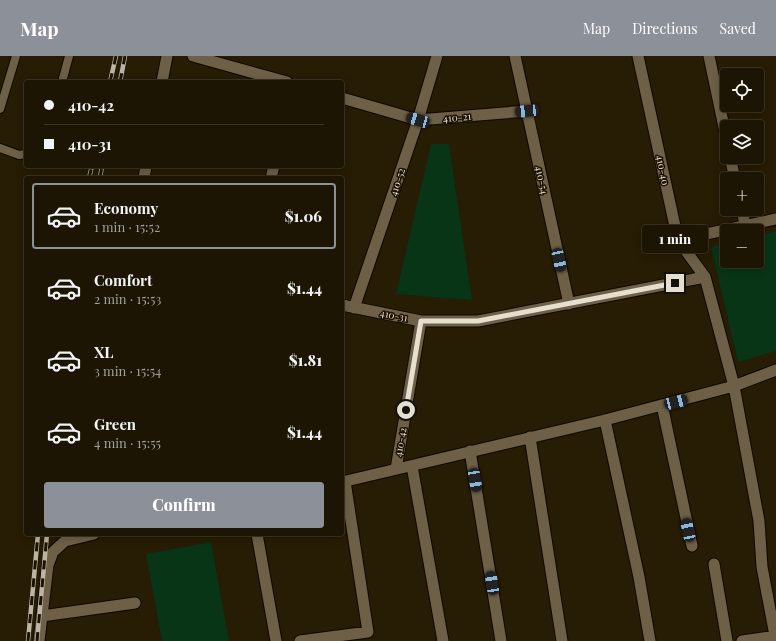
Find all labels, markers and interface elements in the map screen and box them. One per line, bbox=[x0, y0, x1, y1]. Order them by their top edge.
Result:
text: Map bbox=[20, 15, 59, 41]
text: Map bbox=[583, 19, 610, 38]
text: Directions bbox=[632, 19, 698, 38]
text: Saved bbox=[720, 19, 756, 38]
map controls bbox=[720, 68, 764, 268]
button: locate bbox=[720, 68, 764, 112]
text: 410-42 bbox=[68, 95, 114, 115]
car bbox=[515, 104, 539, 118]
street label: 410-21 bbox=[442, 109, 472, 125]
car bbox=[405, 111, 431, 129]
button: layers bbox=[720, 120, 764, 164]
text: 410-31 bbox=[68, 134, 111, 154]
street label: 410-40 bbox=[653, 154, 673, 186]
street label: 410-54 bbox=[532, 164, 552, 196]
street label: 410-52 bbox=[386, 166, 408, 198]
button: + bbox=[720, 172, 764, 216]
icon: car bbox=[46, 198, 82, 234]
text: Economy bbox=[94, 198, 158, 218]
text: $1.06 bbox=[285, 206, 322, 226]
text: 1 min · 15:52 bbox=[94, 218, 160, 235]
button: − bbox=[720, 224, 764, 268]
callout: 1 min bbox=[642, 225, 708, 253]
text: 1 min bbox=[659, 230, 691, 247]
car bbox=[551, 247, 567, 273]
icon: car bbox=[46, 270, 82, 306]
text: Comfort bbox=[94, 270, 152, 290]
route end bbox=[666, 274, 684, 292]
text: $1.44 bbox=[287, 278, 322, 298]
text: 2 min · 15:53 bbox=[94, 290, 161, 307]
street label: 410-31 bbox=[379, 305, 409, 325]
icon: car bbox=[46, 342, 82, 378]
text: XL bbox=[94, 342, 114, 362]
text: $1.81 bbox=[289, 350, 322, 370]
text: 3 min · 15:54 bbox=[94, 362, 161, 379]
car bbox=[663, 393, 689, 411]
route start bbox=[397, 401, 415, 419]
icon: car bbox=[46, 414, 82, 450]
text: Green bbox=[94, 414, 136, 434]
text: $1.44 bbox=[287, 422, 322, 442]
street label: 410-42 bbox=[391, 426, 409, 458]
text: 4 min · 15:55 bbox=[94, 434, 161, 451]
car bbox=[467, 467, 483, 493]
button: Confirm bbox=[44, 482, 324, 528]
car bbox=[680, 517, 696, 543]
car bbox=[484, 570, 500, 596]

